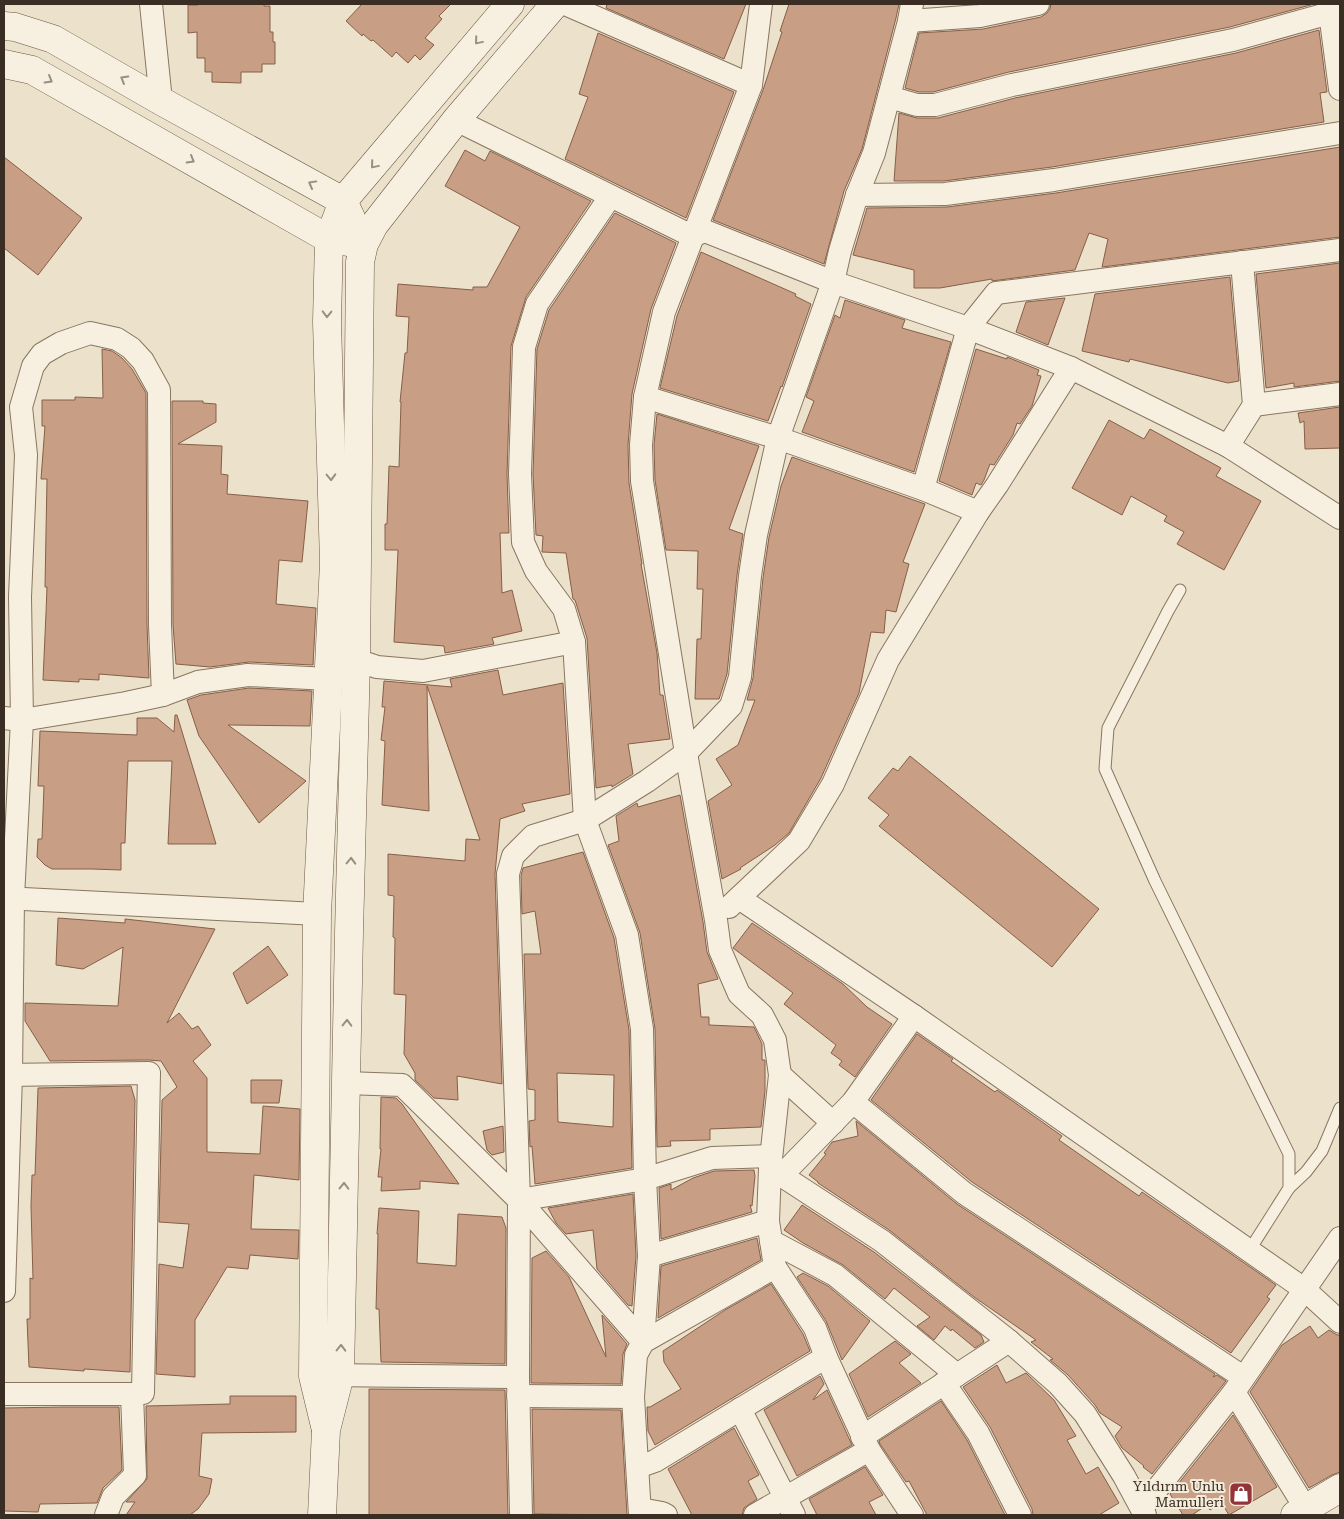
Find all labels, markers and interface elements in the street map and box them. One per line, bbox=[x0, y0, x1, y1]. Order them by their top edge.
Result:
one-way arrow bbox=[476, 35, 484, 44]
one-way arrow bbox=[44, 73, 53, 83]
one-way arrow bbox=[120, 76, 129, 86]
one-way arrow bbox=[185, 154, 194, 164]
one-way arrow bbox=[370, 160, 379, 169]
one-way arrow bbox=[308, 180, 317, 190]
one-way arrow bbox=[322, 310, 332, 318]
one-way arrow bbox=[326, 473, 336, 481]
one-way arrow bbox=[346, 857, 356, 864]
one-way arrow bbox=[342, 1019, 352, 1026]
one-way arrow bbox=[339, 1181, 349, 1189]
one-way arrow bbox=[336, 1344, 346, 1352]
place label: Yıldırım Unlu Mamulleri bbox=[1133, 1478, 1225, 1510]
shop icon: Yıldırım Unlu Mamulleri bbox=[1228, 1481, 1254, 1507]

